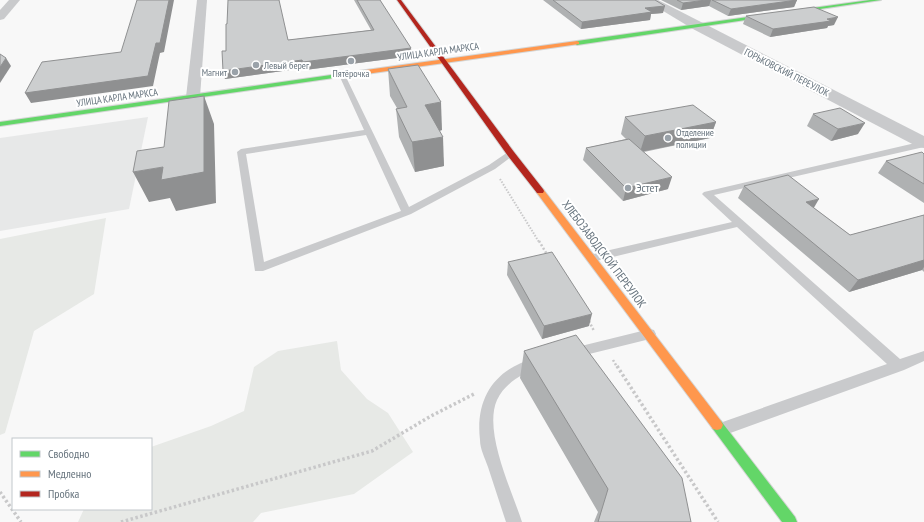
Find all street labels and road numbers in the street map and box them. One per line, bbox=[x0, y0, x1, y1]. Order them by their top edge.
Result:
street label: УЛИЦА КАРЛА МАРКСА bbox=[397, 39, 480, 64]
street label: ГОРЬКОВСКИЙ ПЕРЕУЛОК bbox=[742, 45, 831, 100]
street label: УЛИЦА КАРЛА МАРКСА bbox=[76, 85, 159, 110]
street label: ХЛЕБОЗАВОДСКОЙ ПЕРЕУЛОК bbox=[559, 197, 650, 311]

